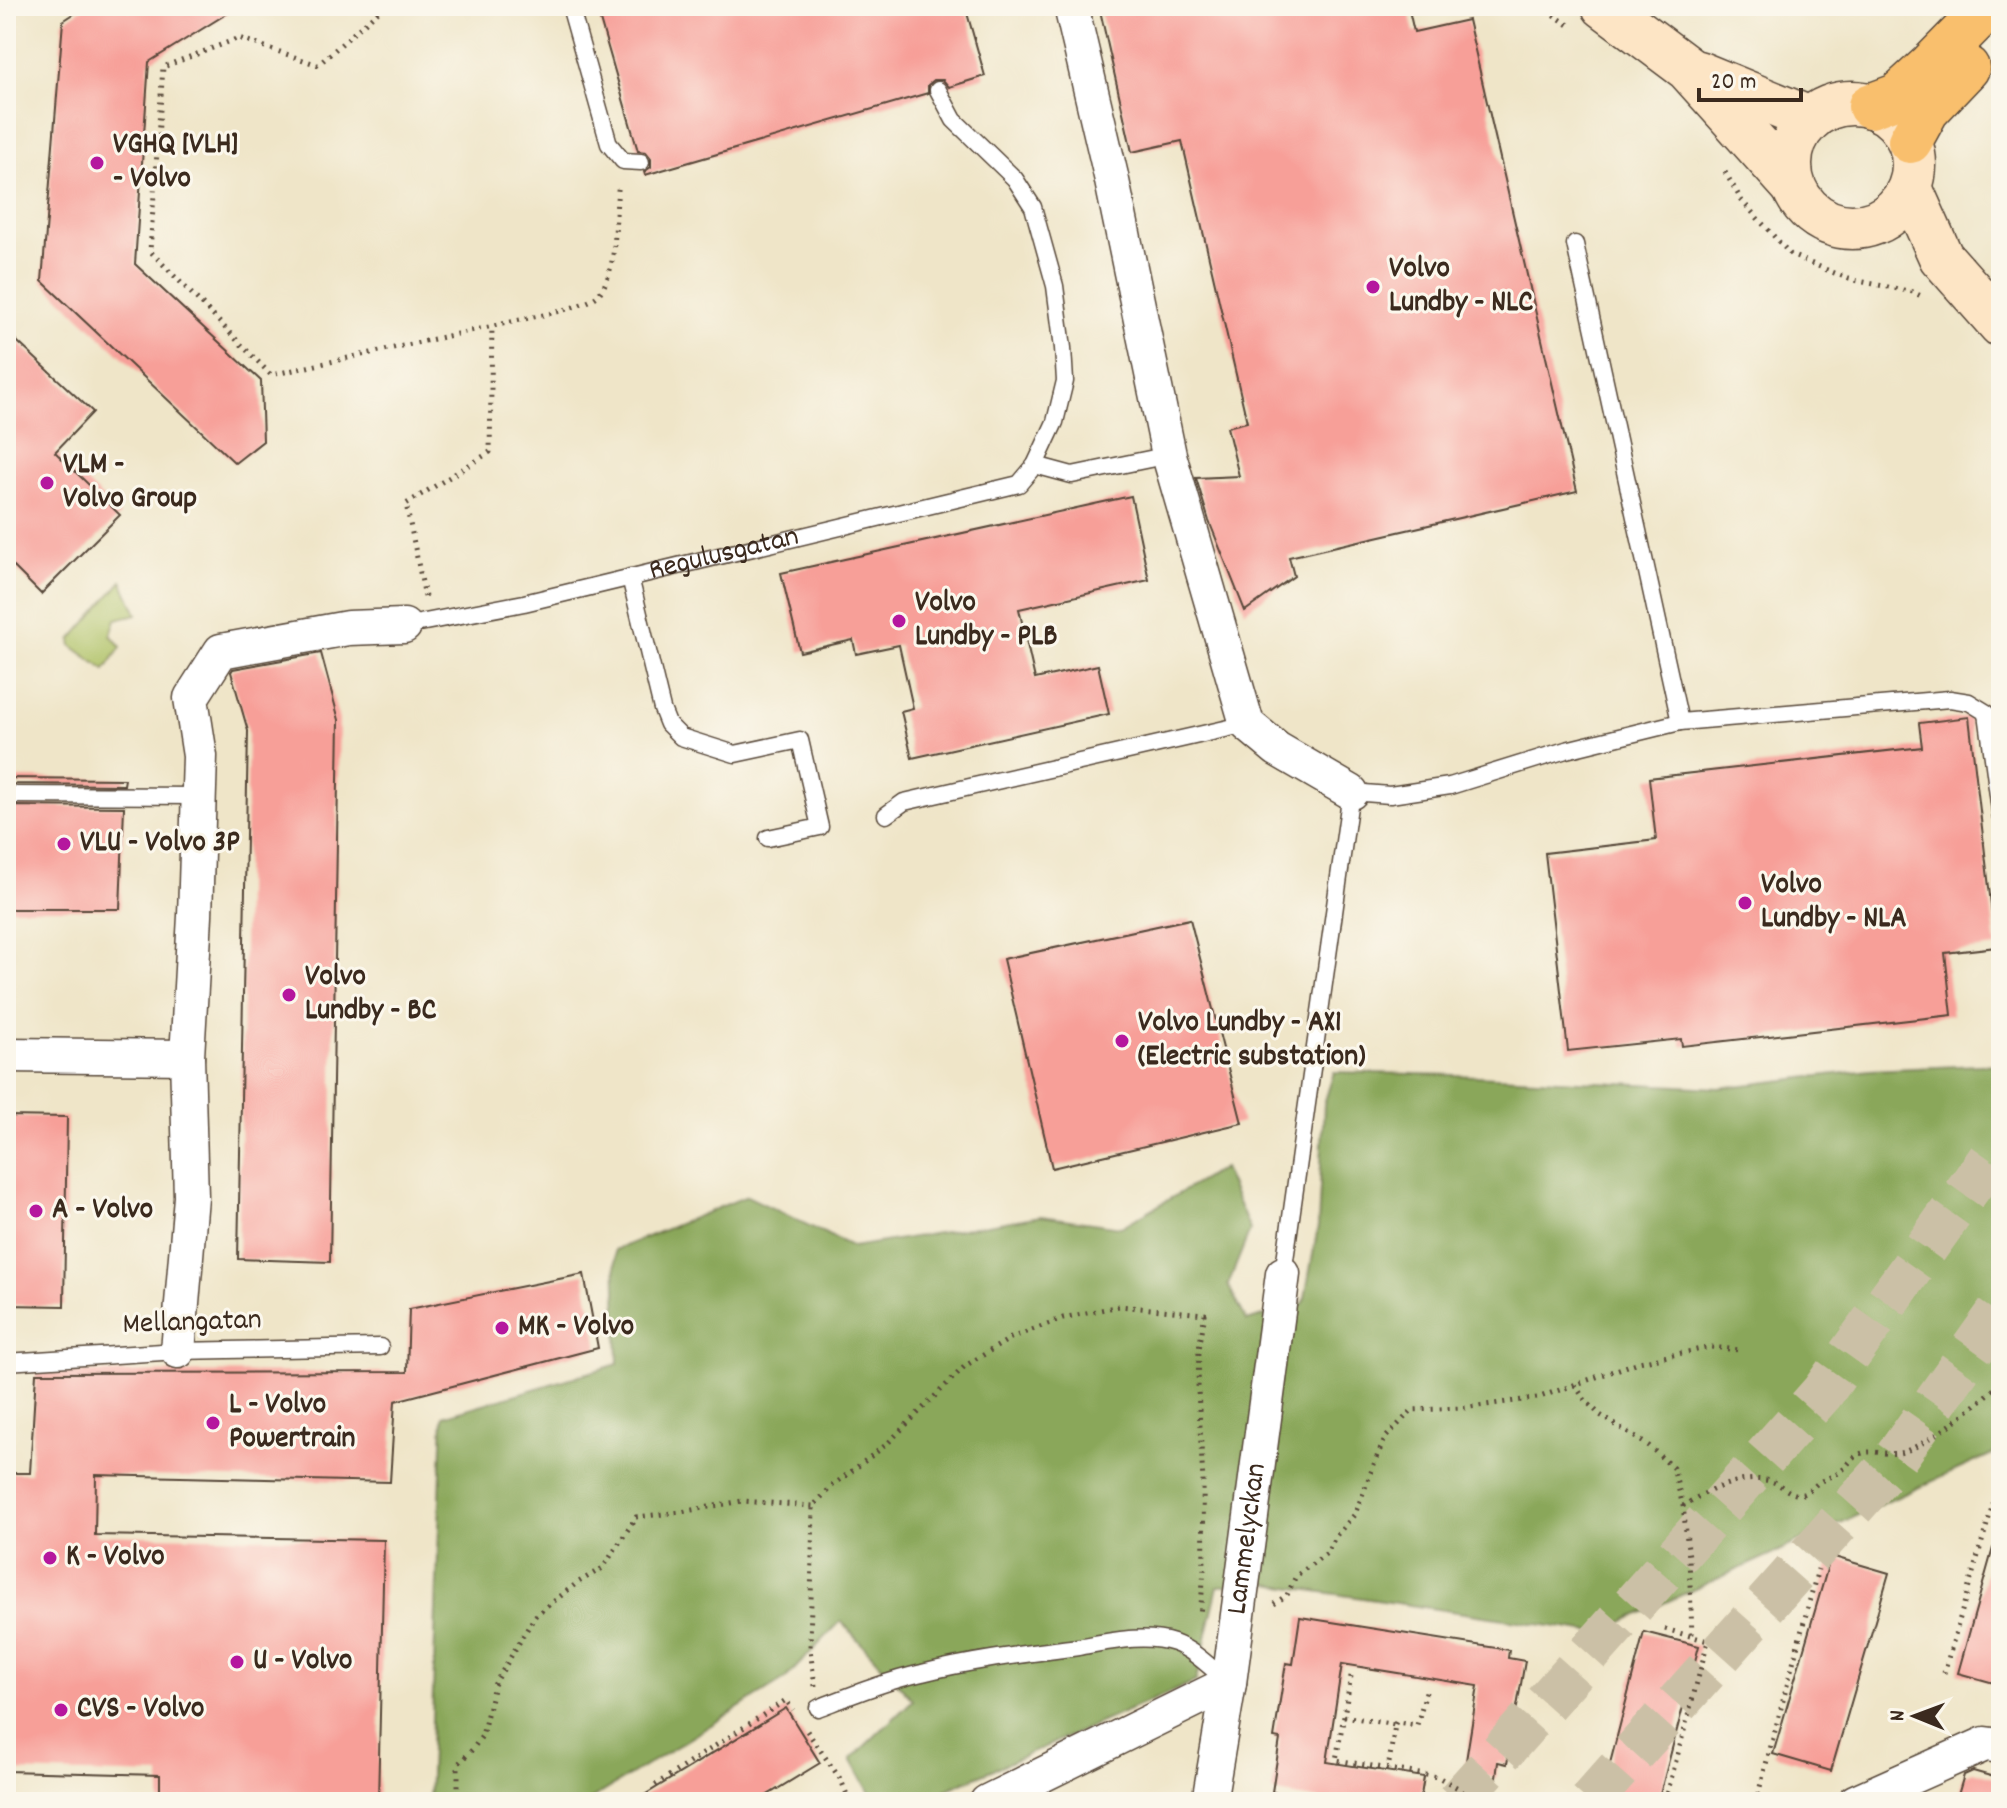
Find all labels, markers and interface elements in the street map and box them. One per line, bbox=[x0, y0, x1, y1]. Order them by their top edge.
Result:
scale bar bbox=[1699, 52, 1801, 102]
text: 20 m bbox=[1711, 66, 1757, 100]
place label: VGHQ [VLH] - Volvo bbox=[113, 125, 238, 202]
marker: VGHQ [VLH] - Volvo bbox=[88, 154, 106, 172]
place label: Volvo Lundby - NLC bbox=[1389, 249, 1533, 326]
marker: Volvo Lundby - NLC bbox=[1364, 278, 1382, 296]
place label: VLM - Volvo Group bbox=[63, 445, 197, 522]
marker: VLM - Volvo Group bbox=[38, 474, 56, 492]
street label: Regulusgatan bbox=[645, 516, 803, 594]
place label: Volvo Lundby - PLB bbox=[915, 583, 1057, 660]
marker: Volvo Lundby - PLB bbox=[890, 612, 908, 630]
place label: VLU - Volvo 3P bbox=[80, 823, 240, 866]
marker: VLU - Volvo 3P bbox=[55, 835, 73, 853]
place label: Volvo Lundby - NLA bbox=[1761, 865, 1907, 942]
marker: Volvo Lundby - NLA bbox=[1736, 894, 1754, 912]
place label: Volvo Lundby - BC bbox=[305, 957, 436, 1034]
marker: Volvo Lundby - BC bbox=[280, 986, 298, 1004]
place label: Volvo Lundby - AX1 (Electric substation) bbox=[1138, 1003, 1366, 1080]
marker: Volvo Lundby - AX1 (Electric substation) bbox=[1113, 1032, 1131, 1050]
place label: A - Volvo bbox=[52, 1190, 153, 1233]
marker: A - Volvo bbox=[27, 1202, 45, 1220]
street label: Mellangatan bbox=[122, 1300, 262, 1348]
place label: MK - Volvo bbox=[518, 1307, 634, 1350]
marker: MK - Volvo bbox=[493, 1319, 511, 1337]
place label: L - Volvo Powertrain bbox=[229, 1385, 355, 1462]
marker: L - Volvo Powertrain bbox=[204, 1414, 222, 1432]
street label: Lammelyckan bbox=[1217, 1461, 1279, 1617]
place label: K - Volvo bbox=[66, 1537, 165, 1580]
marker: K - Volvo bbox=[41, 1549, 59, 1567]
place label: U - Volvo bbox=[253, 1641, 352, 1684]
marker: U - Volvo bbox=[228, 1653, 246, 1671]
north arrow bbox=[1875, 1676, 1955, 1756]
place label: CVS - Volvo bbox=[77, 1689, 204, 1732]
marker: CVS - Volvo bbox=[52, 1701, 70, 1719]
text: N bbox=[1883, 1710, 1914, 1721]

